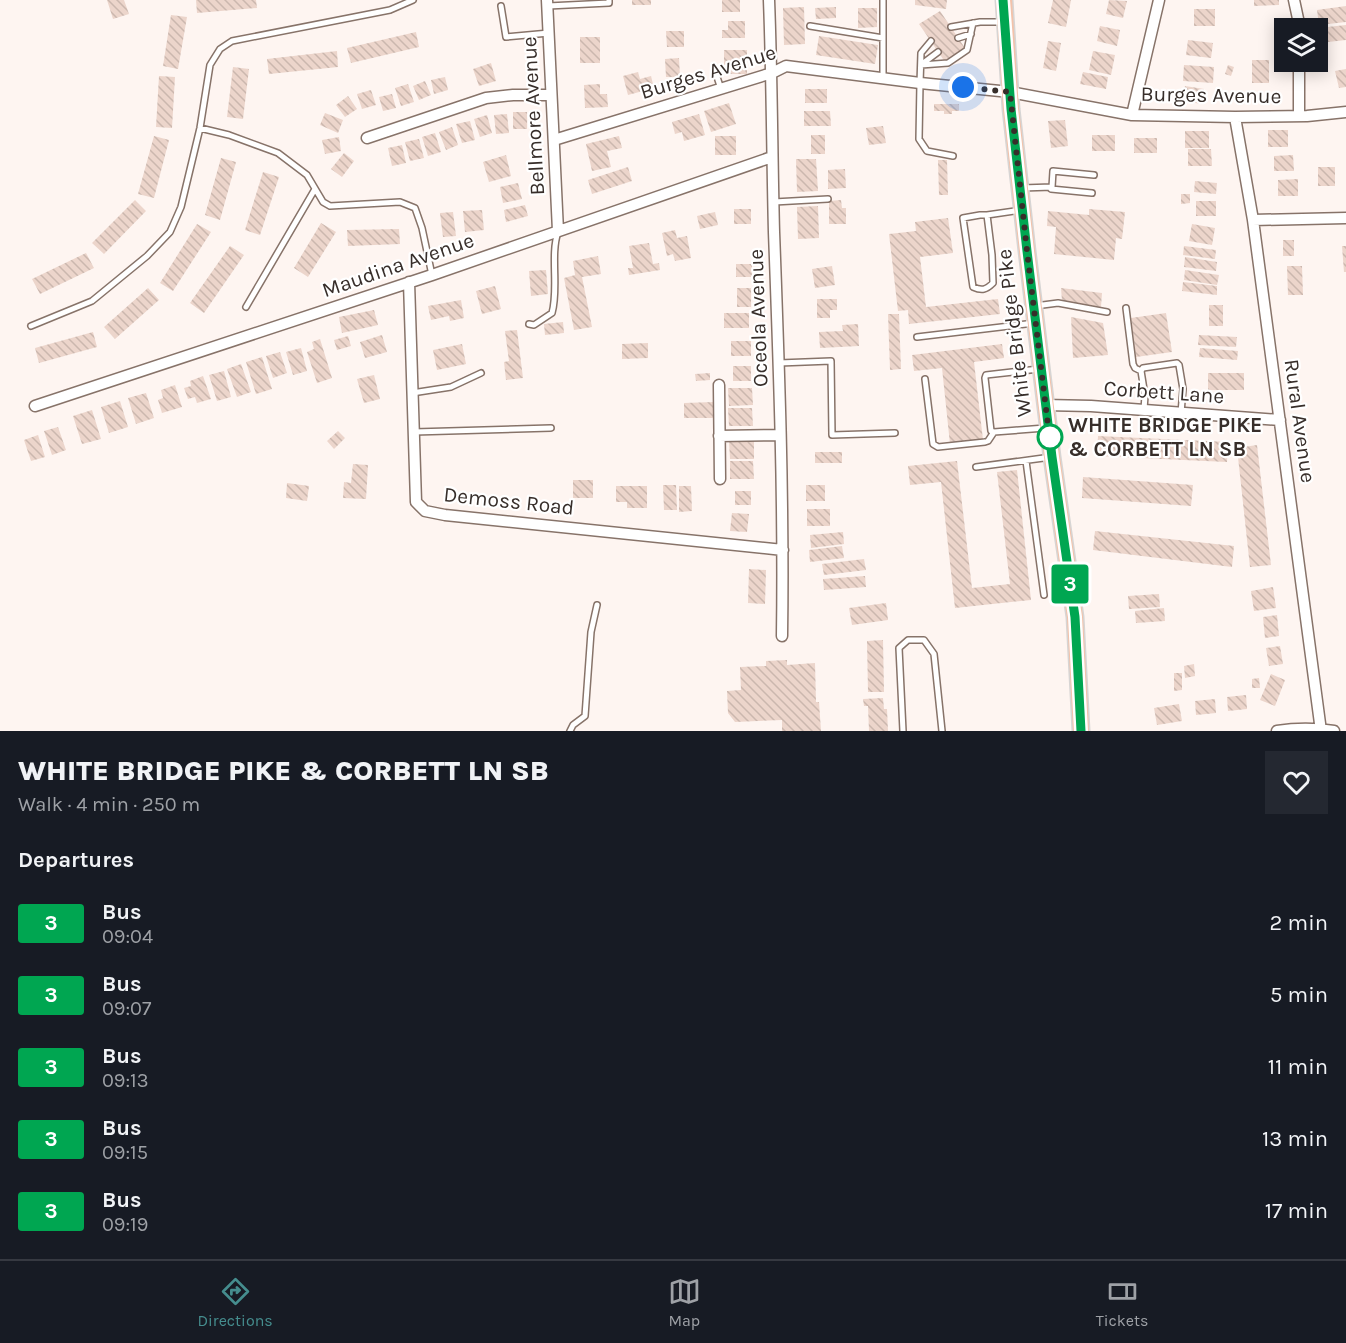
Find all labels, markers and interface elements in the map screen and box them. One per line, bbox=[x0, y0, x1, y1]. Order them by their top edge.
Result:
map controls bbox=[1274, 18, 1328, 72]
button: layers bbox=[1274, 18, 1328, 72]
street label: Bellmore Avenue bbox=[517, 36, 549, 196]
street label: Burges Avenue bbox=[637, 40, 779, 104]
your location bbox=[948, 72, 978, 102]
street label: Burges Avenue bbox=[1140, 82, 1282, 108]
street label: Maudina Avenue bbox=[319, 228, 477, 302]
street label: White Bridge Pike bbox=[992, 248, 1036, 418]
street label: Oceola Avenue bbox=[744, 249, 772, 387]
street label: Rural Avenue bbox=[1279, 358, 1321, 484]
street label: Corbett Lane bbox=[1103, 376, 1225, 408]
place label: WHITE BRIDGE PIKE & CORBETT LN SB bbox=[1068, 413, 1262, 461]
marker: WHITE BRIDGE PIKE & CORBETT LN SB bbox=[1037, 424, 1063, 450]
street label: Demoss Road bbox=[443, 482, 575, 520]
line badge: 3 bbox=[1050, 564, 1090, 604]
text: 3 bbox=[1063, 572, 1077, 596]
button: heart bbox=[1265, 751, 1328, 814]
text: WHITE BRIDGE PIKE & CORBETT LN SB bbox=[18, 754, 549, 787]
text: Walk · 4 min · 250 m bbox=[18, 793, 200, 816]
text: Departures bbox=[18, 847, 134, 873]
text: Bus bbox=[102, 899, 142, 925]
text: 2 min bbox=[1270, 910, 1328, 936]
text: 3 bbox=[44, 911, 58, 935]
text: 09:04 bbox=[102, 925, 153, 948]
text: Bus bbox=[102, 971, 142, 997]
text: 5 min bbox=[1270, 982, 1328, 1008]
text: 3 bbox=[44, 983, 58, 1007]
text: 09:07 bbox=[102, 997, 151, 1020]
text: Bus bbox=[102, 1043, 142, 1069]
text: 11 min bbox=[1268, 1054, 1328, 1080]
text: 3 bbox=[44, 1055, 58, 1079]
text: 09:13 bbox=[102, 1069, 149, 1092]
text: Bus bbox=[102, 1115, 142, 1141]
text: 13 min bbox=[1262, 1126, 1328, 1152]
text: 3 bbox=[44, 1127, 58, 1151]
text: 09:15 bbox=[102, 1141, 148, 1164]
text: Bus bbox=[102, 1187, 142, 1213]
text: 17 min bbox=[1265, 1198, 1328, 1224]
text: 3 bbox=[44, 1199, 58, 1223]
text: 09:19 bbox=[102, 1213, 148, 1236]
tab: Directions bbox=[198, 1275, 273, 1330]
tab: Map bbox=[668, 1275, 701, 1330]
tab: Tickets bbox=[1096, 1275, 1148, 1330]

